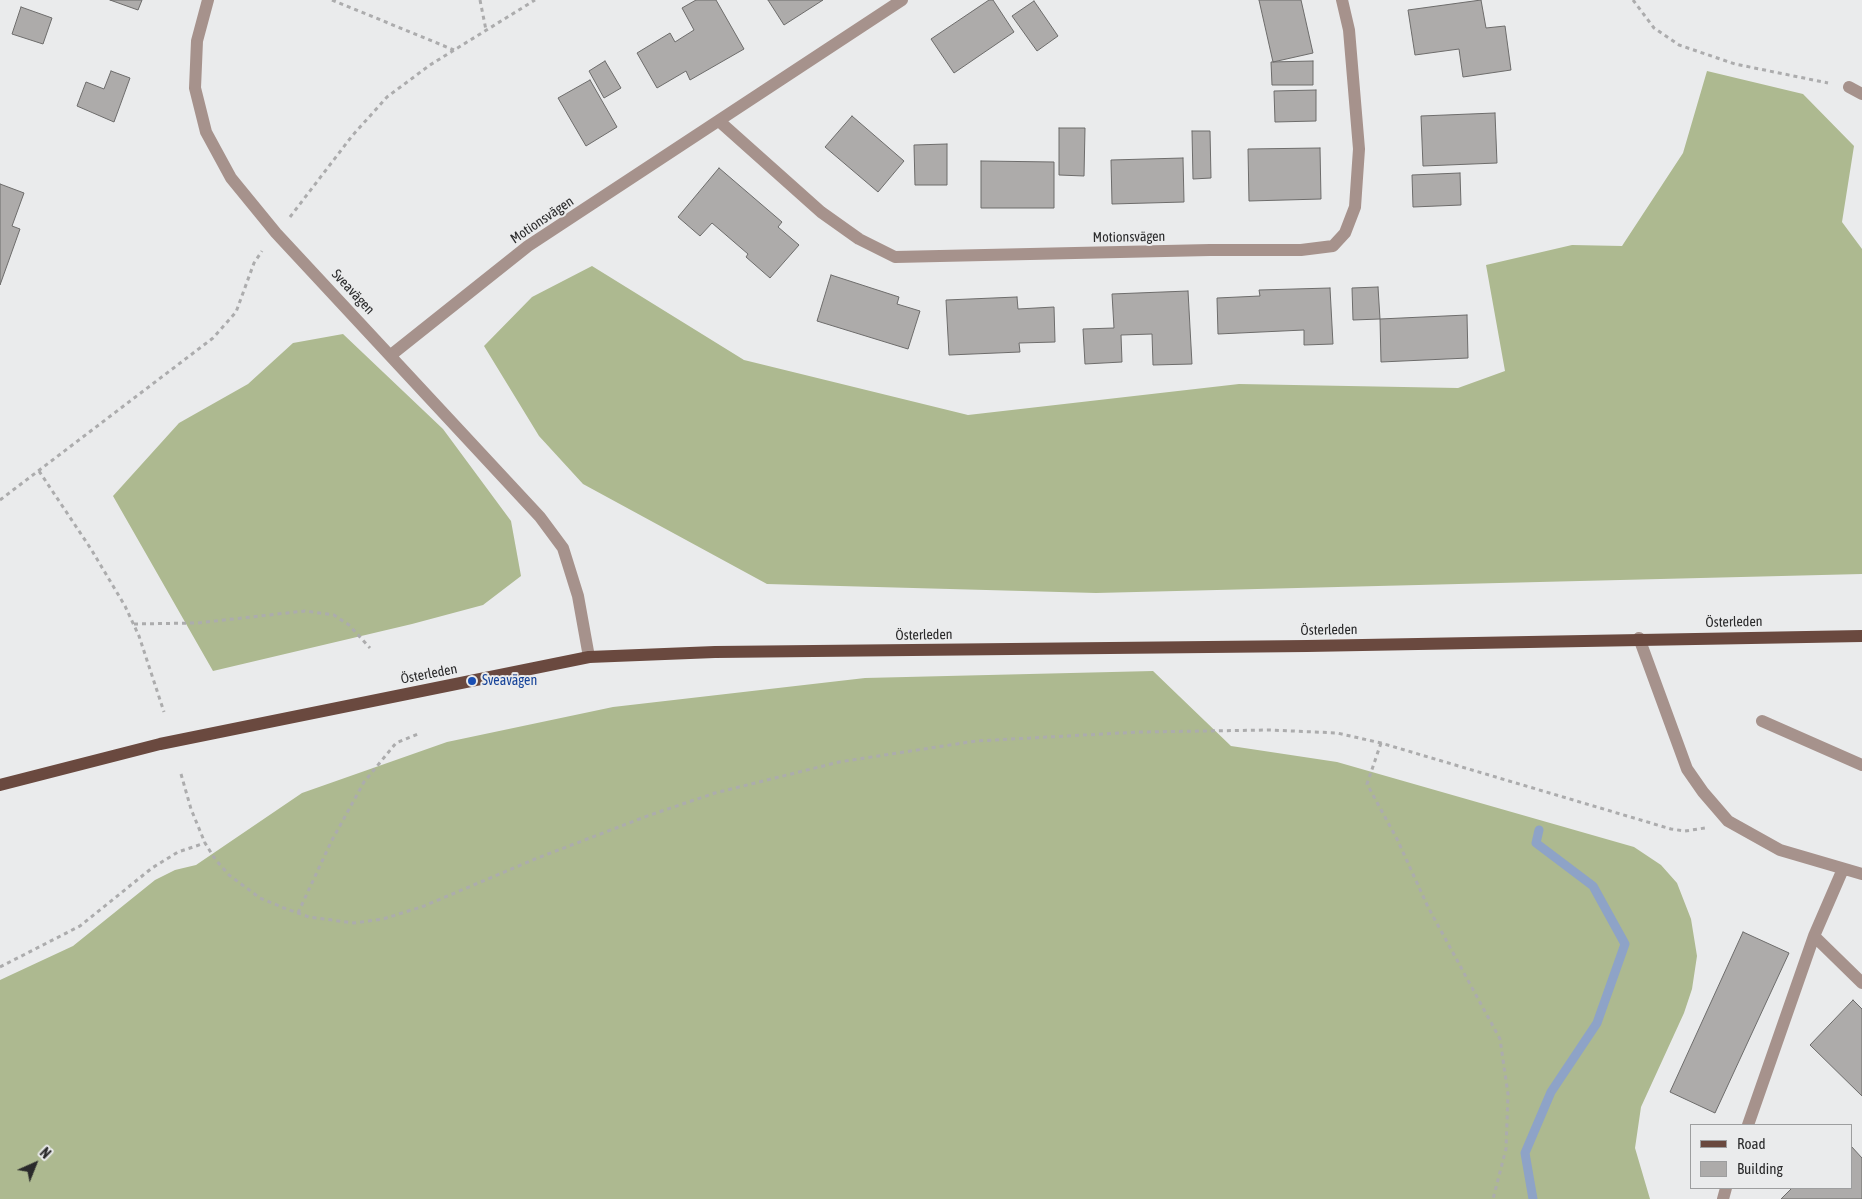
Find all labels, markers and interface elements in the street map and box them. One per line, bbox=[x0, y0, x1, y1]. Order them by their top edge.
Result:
street label: Motionsvägen bbox=[507, 193, 577, 247]
street label: Motionsvägen bbox=[1093, 228, 1165, 246]
street label: Sveavägen bbox=[328, 266, 378, 318]
street label: Österleden bbox=[1705, 613, 1763, 631]
street label: Österleden bbox=[1300, 621, 1358, 639]
street label: Österleden bbox=[895, 626, 953, 644]
street label: Österleden bbox=[399, 660, 459, 688]
place label: Sveavägen bbox=[482, 673, 537, 689]
marker: Sveavägen bbox=[466, 675, 478, 687]
legend bbox=[1690, 1124, 1852, 1189]
text: Road bbox=[1737, 1135, 1766, 1152]
north arrow bbox=[10, 1139, 60, 1189]
text: N bbox=[37, 1145, 54, 1162]
text: Building bbox=[1737, 1160, 1783, 1177]

